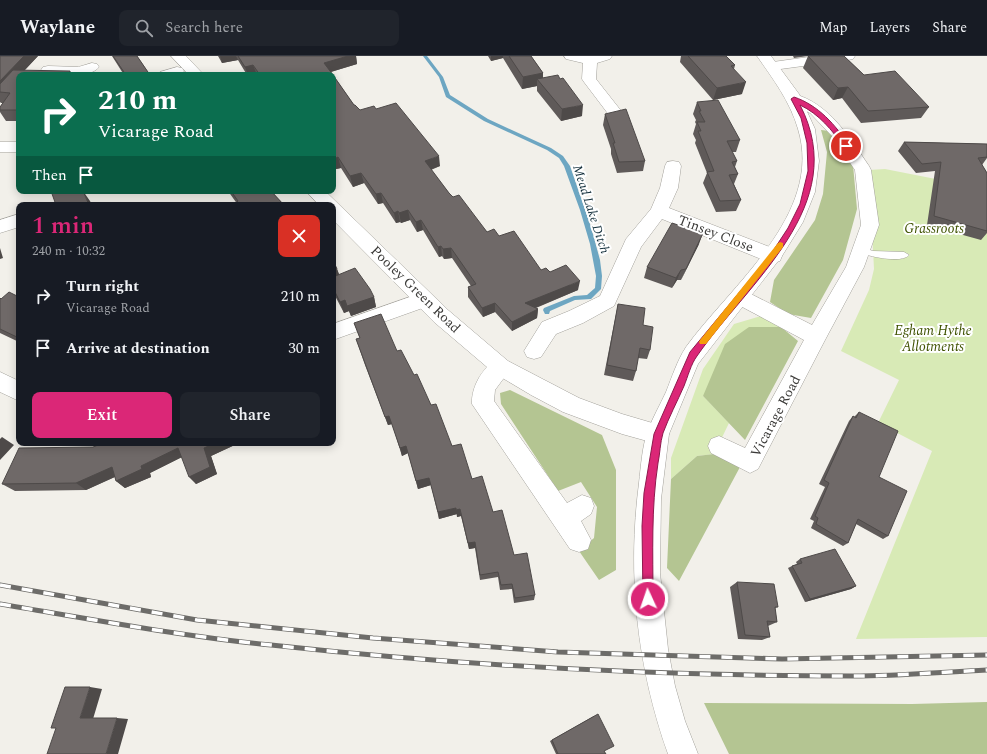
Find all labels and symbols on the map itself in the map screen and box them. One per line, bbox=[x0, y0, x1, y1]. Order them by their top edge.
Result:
pin bbox=[829, 129, 863, 163]
water label: Mead Lake Ditch bbox=[567, 162, 615, 257]
street label: Tinsey Close bbox=[675, 209, 757, 258]
park label: Grassroots bbox=[904, 218, 964, 239]
street label: Pooley Green Road bbox=[366, 241, 466, 338]
park label: Egham Hythe Allotments bbox=[894, 320, 972, 357]
street label: Vicarage Road bbox=[745, 371, 806, 461]
position arrow bbox=[627, 578, 669, 620]

